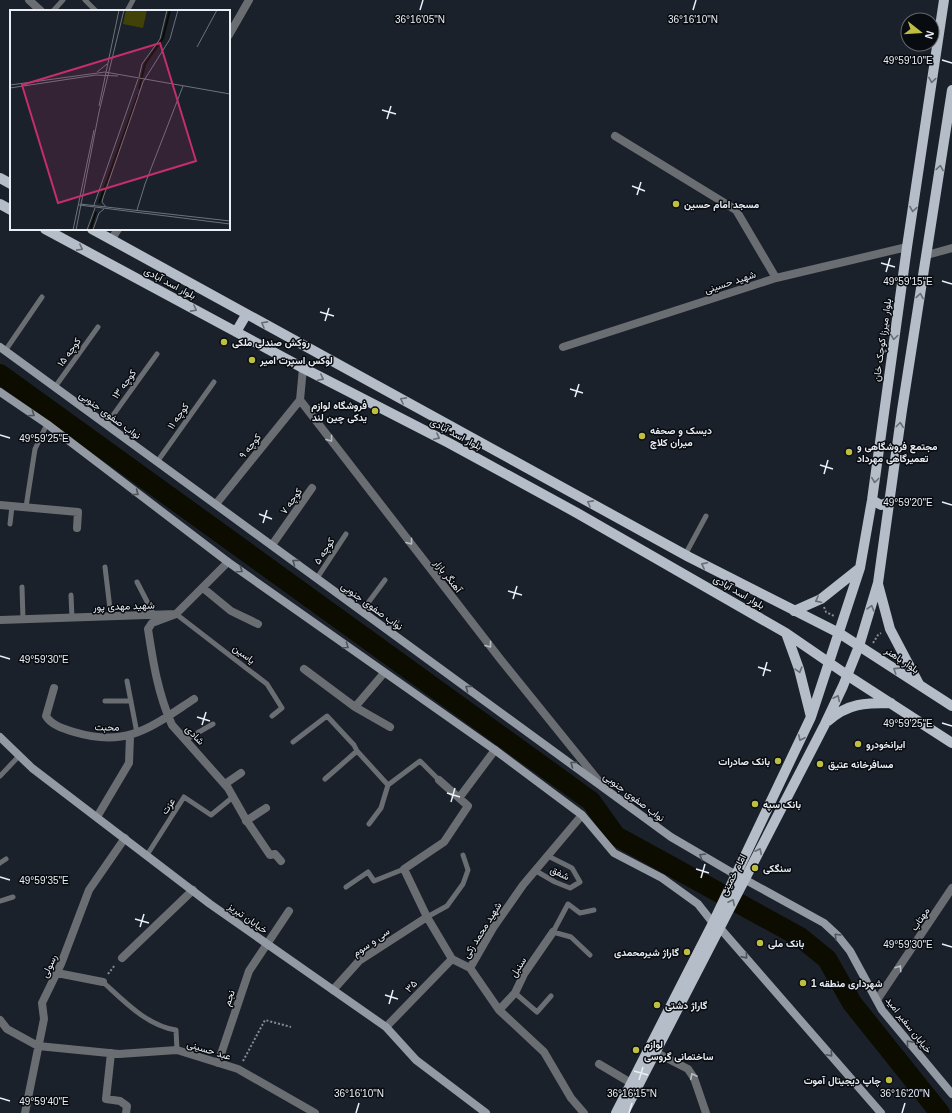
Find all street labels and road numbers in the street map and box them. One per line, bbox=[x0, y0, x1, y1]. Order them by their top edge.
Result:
street label: بلوار اسد آبادی bbox=[142, 265, 198, 302]
street label: شهید حسینی bbox=[703, 269, 757, 296]
street label: بلوار میرزا کوچک خان bbox=[871, 298, 895, 383]
street label: کوچه ۱۵ bbox=[55, 335, 85, 369]
street label: کوچه ۱۳ bbox=[110, 367, 140, 402]
street label: نواب صفوی جنوبی bbox=[76, 389, 143, 442]
street label: کوچه ۱۱ bbox=[165, 400, 193, 432]
street label: بلوار اسد آبادی bbox=[428, 416, 484, 453]
street label: کوچه ۹ bbox=[237, 431, 265, 462]
street label: کوچه ۷ bbox=[278, 485, 306, 517]
street label: کوچه ۵ bbox=[311, 535, 339, 567]
street label: آهنگر بازار bbox=[430, 557, 465, 596]
street label: بلوار اسد آبادی bbox=[711, 573, 767, 612]
street label: نواب صفوی جنوبی bbox=[338, 580, 405, 633]
street label: شهید مهدی پور bbox=[92, 599, 155, 615]
street label: یاسین bbox=[230, 642, 257, 667]
street label: بلوار باهنر bbox=[881, 644, 921, 676]
street label: محبت bbox=[94, 721, 120, 734]
street label: شادی bbox=[183, 723, 207, 748]
street label: نواب صفوی جنوبی bbox=[601, 770, 667, 824]
street label: عزت bbox=[159, 796, 178, 817]
street label: امام خمینی bbox=[718, 852, 749, 898]
street label: شفق bbox=[548, 864, 571, 883]
street label: خیابان تبریز bbox=[225, 900, 270, 937]
street label: شهید محمد زکی bbox=[460, 900, 505, 961]
street label: مهتاب bbox=[908, 905, 933, 933]
street label: سی و سوم bbox=[350, 925, 392, 960]
street label: رسولی bbox=[39, 953, 60, 980]
street label: سنبل bbox=[508, 955, 529, 980]
street label: ۳۵ bbox=[403, 978, 419, 994]
street label: نجم bbox=[221, 989, 238, 1008]
street label: خیابان سفیر امید bbox=[883, 995, 934, 1056]
street label: عبد حسینی bbox=[185, 1038, 232, 1063]

